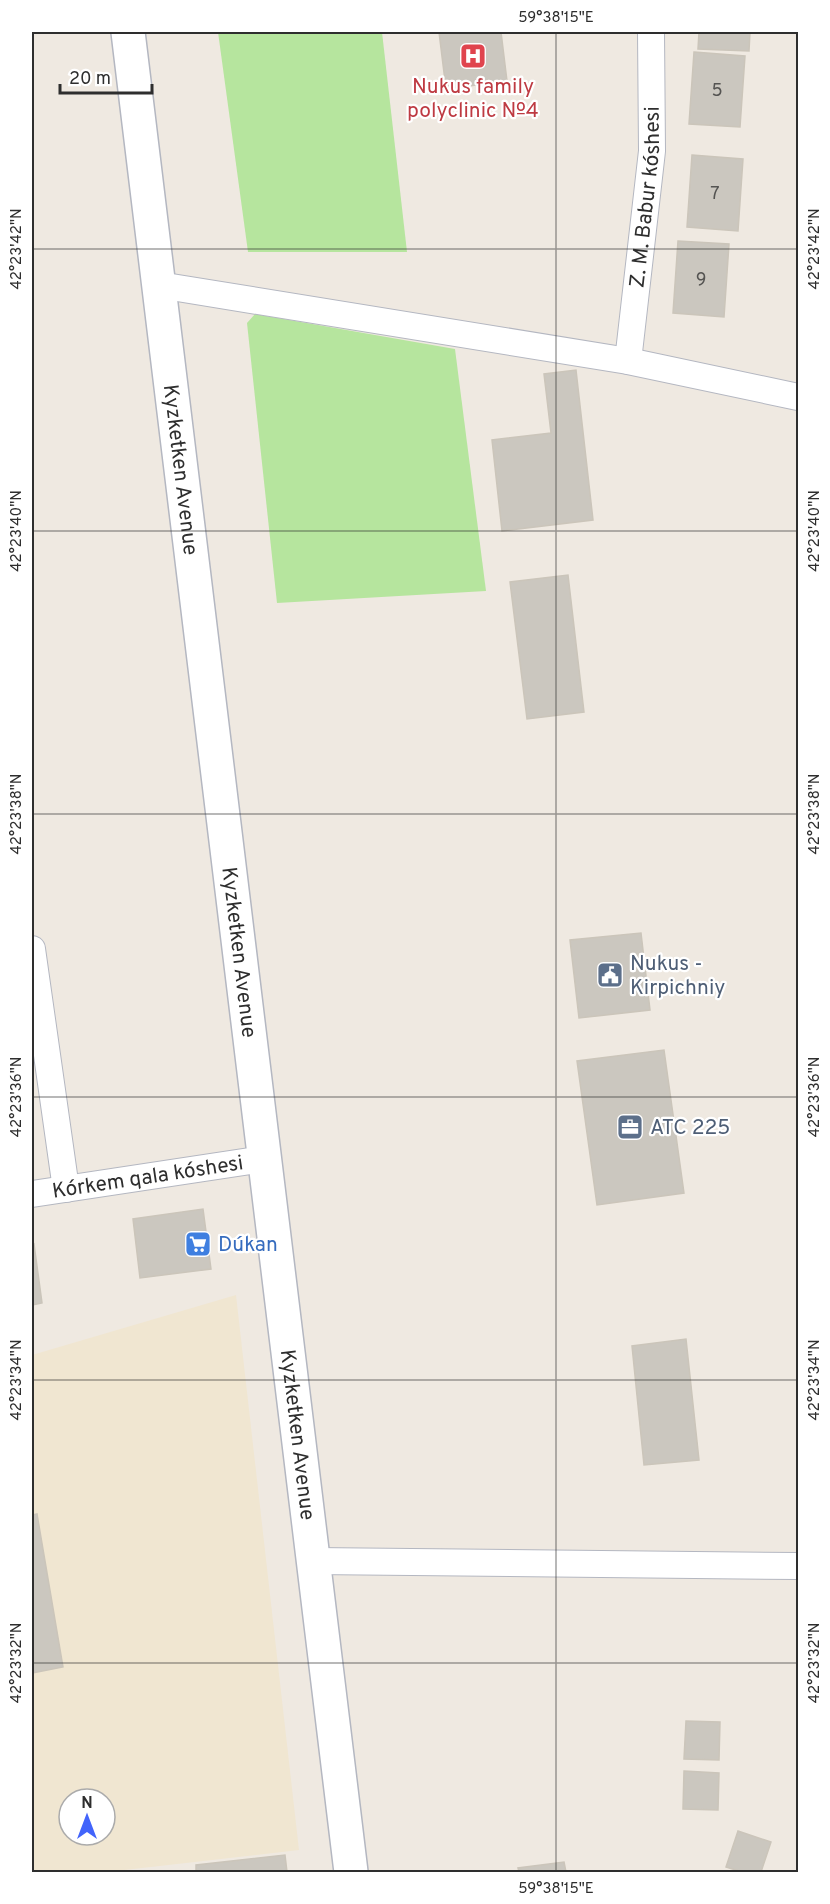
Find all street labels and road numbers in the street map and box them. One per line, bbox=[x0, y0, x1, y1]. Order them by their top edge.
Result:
street label: Z. M. Babur kóshesi bbox=[624, 106, 667, 289]
street label: Kyzketken Avenue bbox=[156, 383, 203, 557]
street label: Kyzketken Avenue bbox=[214, 865, 262, 1039]
street label: Kórkem qala kóshesi bbox=[50, 1150, 245, 1206]
street label: Kyzketken Avenue bbox=[273, 1348, 320, 1522]

